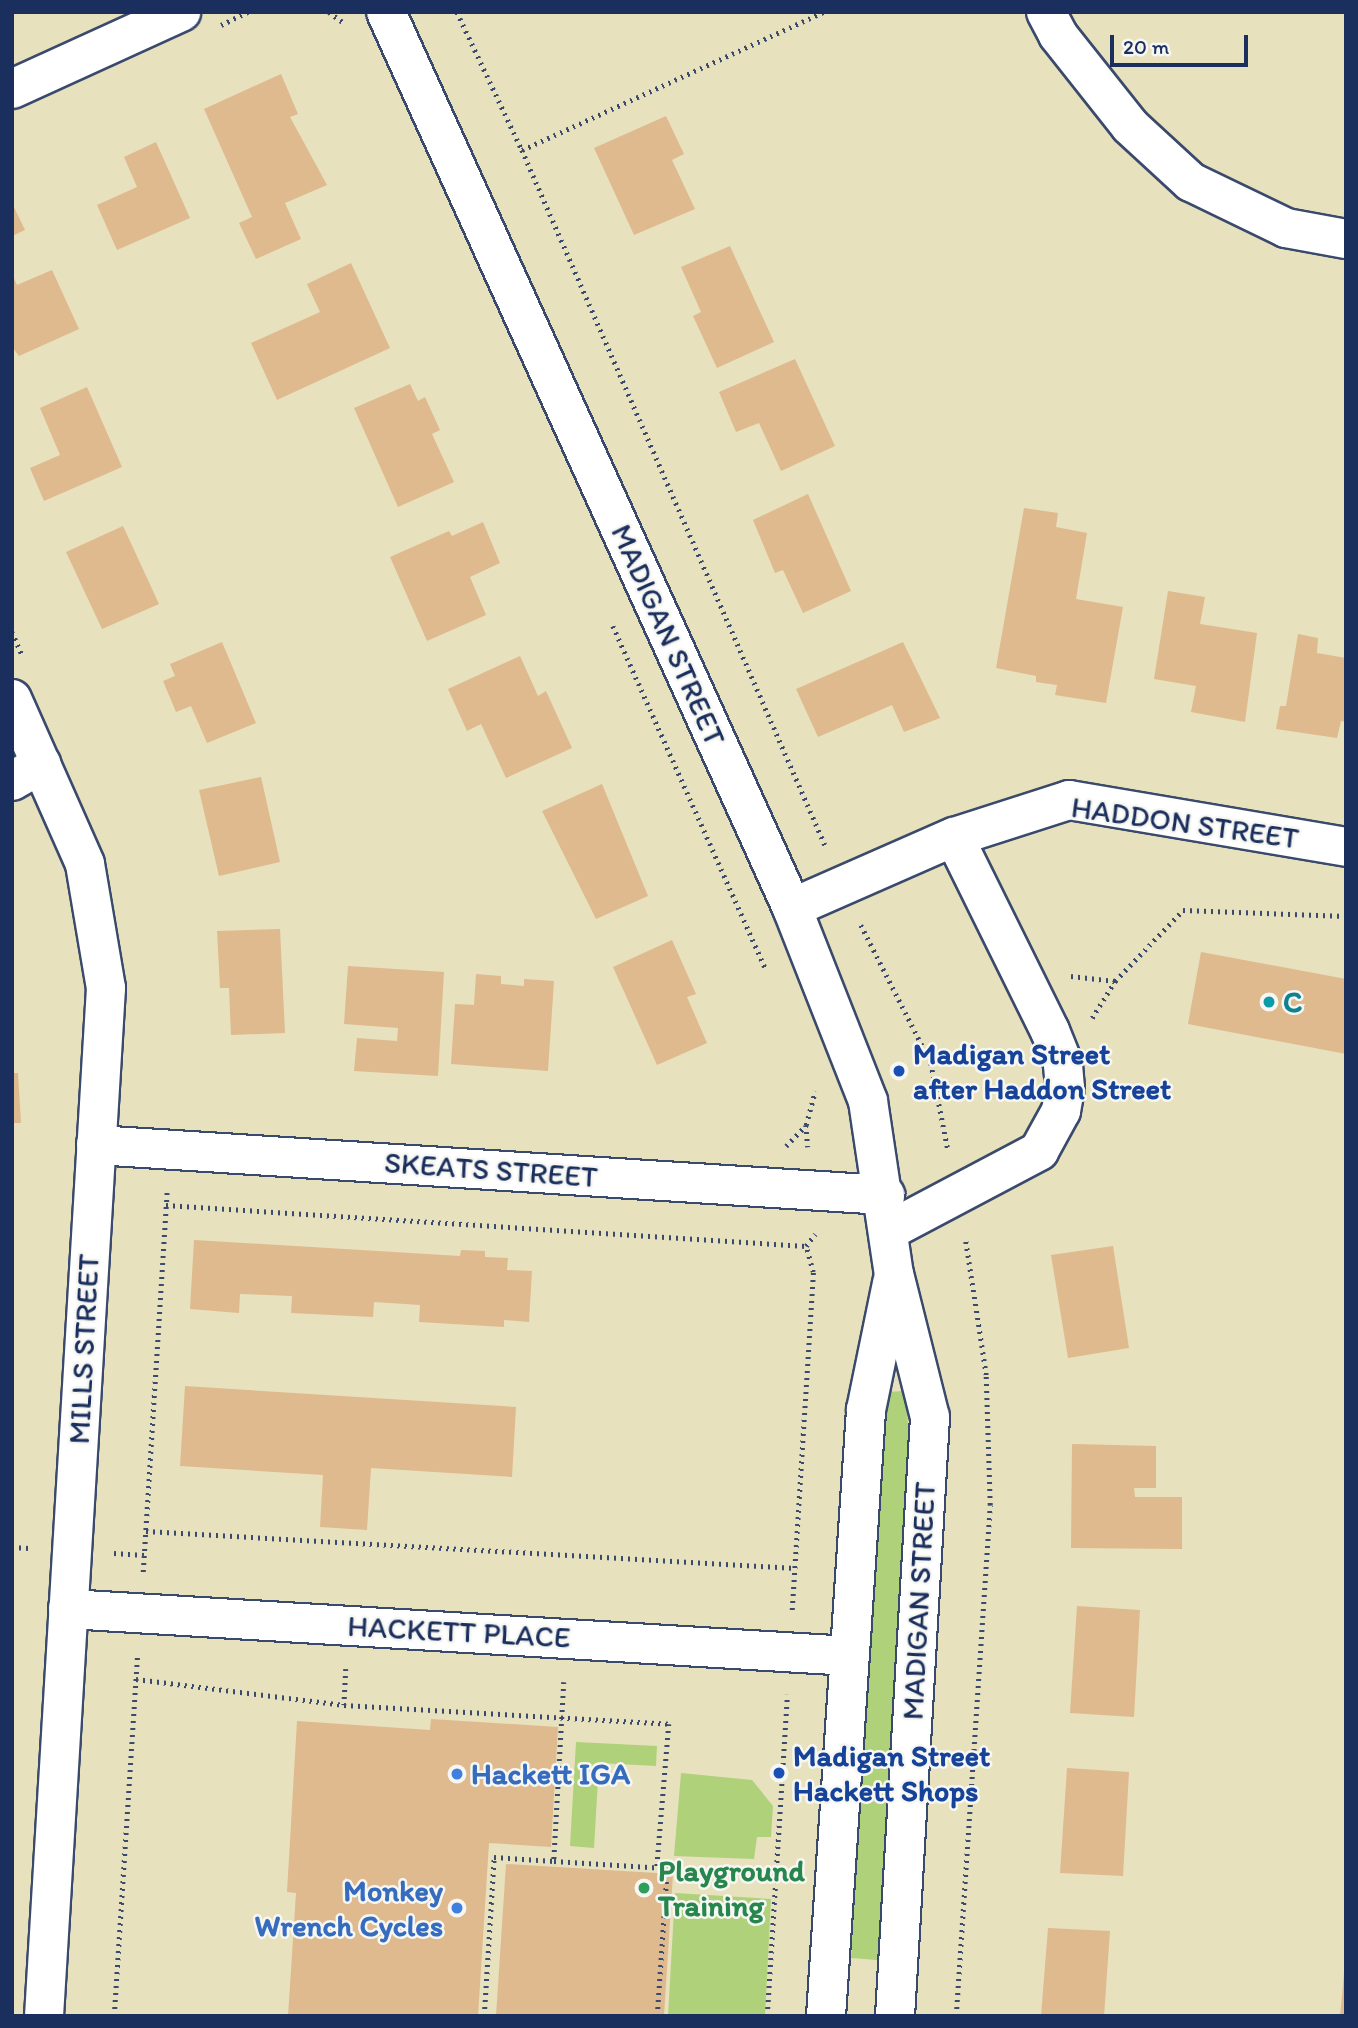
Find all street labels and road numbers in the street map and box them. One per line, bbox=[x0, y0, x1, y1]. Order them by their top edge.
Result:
street label: MADIGAN STREET bbox=[603, 519, 733, 751]
street label: HADDON STREET bbox=[1069, 789, 1301, 857]
street label: SKEATS STREET bbox=[383, 1145, 599, 1195]
street label: MILLS STREET bbox=[61, 1253, 107, 1445]
street label: MADIGAN STREET bbox=[895, 1481, 943, 1721]
street label: HACKETT PLACE bbox=[347, 1608, 571, 1656]

